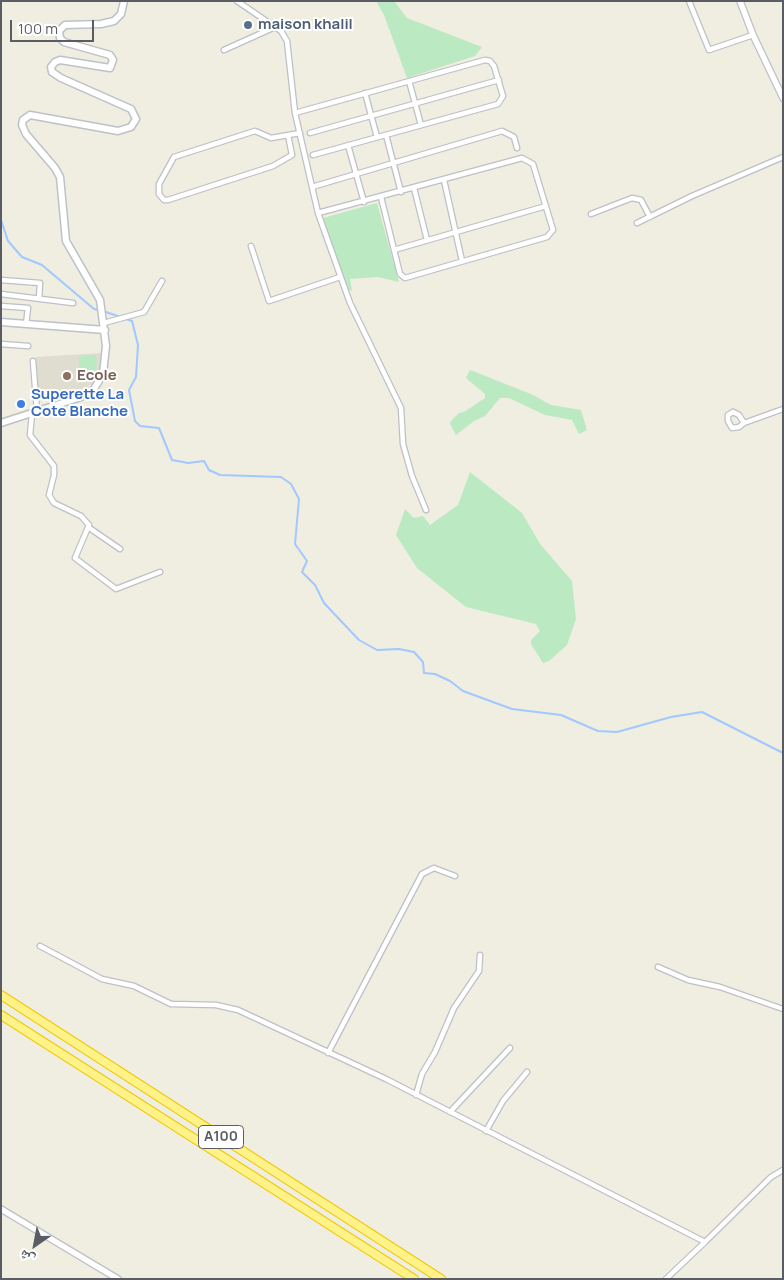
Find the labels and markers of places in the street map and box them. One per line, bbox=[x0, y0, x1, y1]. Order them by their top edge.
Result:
place label: maison khalil bbox=[258, 16, 353, 34]
marker: maison khalil bbox=[242, 19, 254, 31]
place label: Ecole bbox=[77, 367, 117, 385]
marker: Ecole bbox=[61, 370, 73, 382]
place label: Superette La Cote Blanche bbox=[31, 386, 128, 421]
marker: Superette La Cote Blanche bbox=[15, 398, 27, 410]

